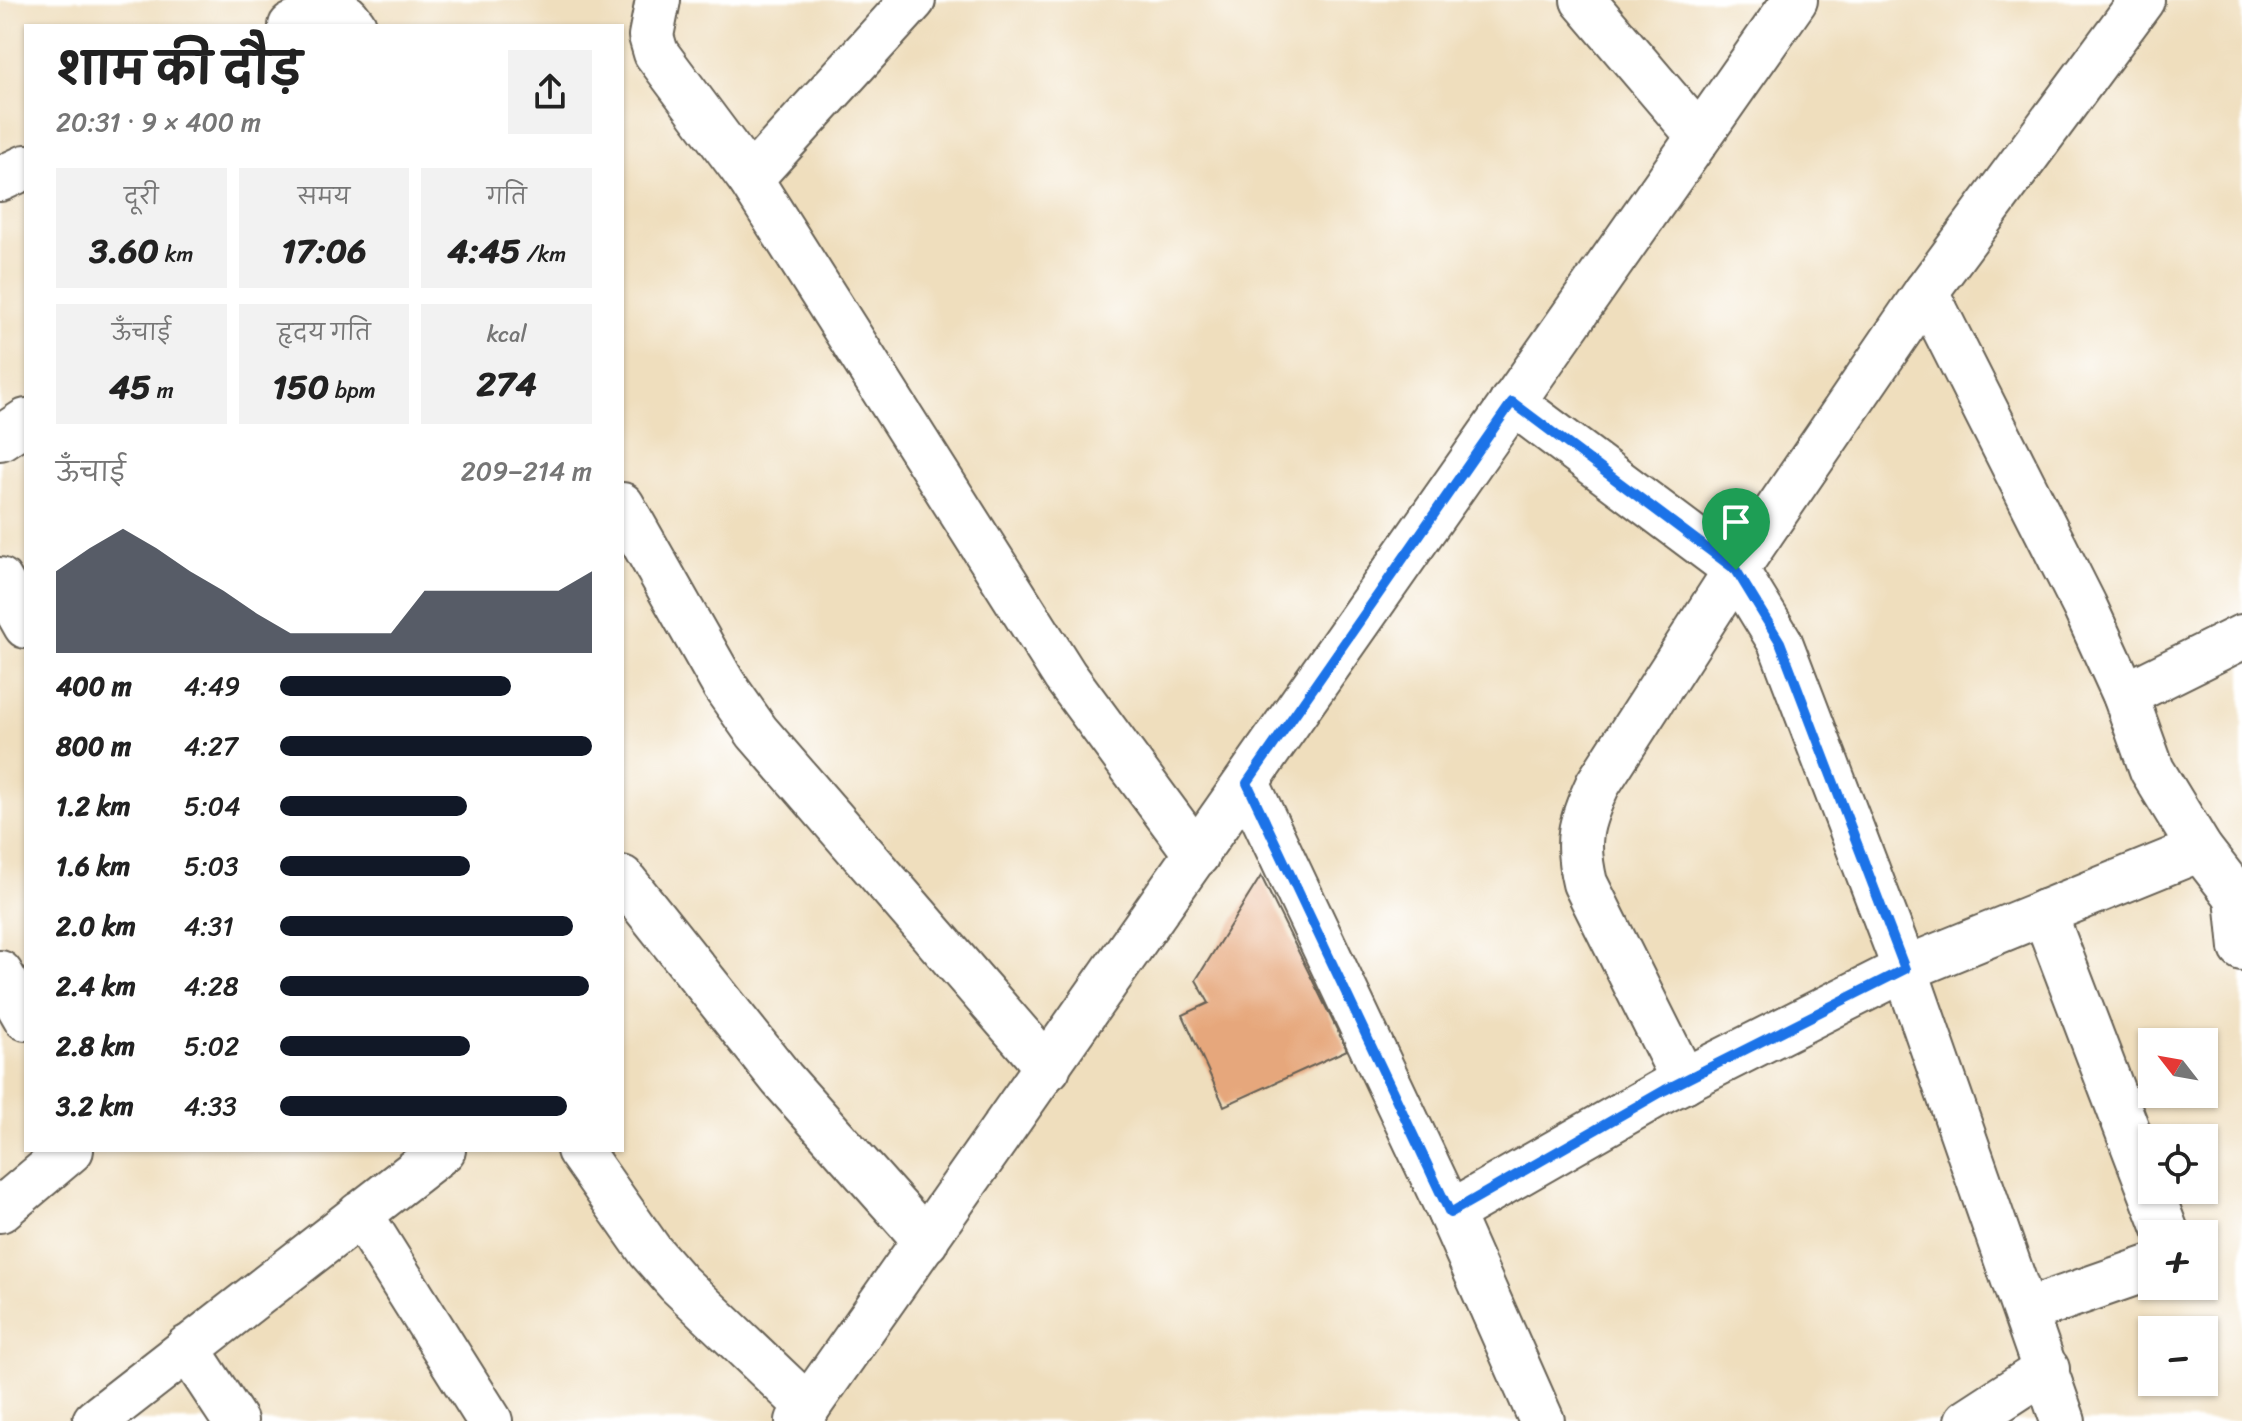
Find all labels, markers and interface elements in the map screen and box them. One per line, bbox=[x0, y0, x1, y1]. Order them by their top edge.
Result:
text: शाम की दौड़ bbox=[56, 30, 302, 108]
button: share bbox=[508, 50, 592, 134]
text: 20:31 · 9 × 400 m bbox=[56, 99, 261, 145]
text: दूरी bbox=[124, 177, 159, 216]
text: समय bbox=[298, 177, 350, 216]
text: गति bbox=[487, 177, 527, 216]
text: 3.60 bbox=[89, 221, 159, 281]
text: 17:06 bbox=[281, 221, 367, 281]
text: 4:45 bbox=[447, 221, 521, 281]
text: km bbox=[159, 235, 193, 274]
text: /km bbox=[521, 235, 566, 274]
text: ऊँचाई bbox=[112, 313, 171, 352]
text: हृदय गति bbox=[277, 313, 371, 352]
text: kcal bbox=[487, 315, 527, 354]
text: 274 bbox=[477, 354, 537, 414]
text: 45 bbox=[109, 357, 151, 417]
text: 150 bbox=[272, 357, 329, 417]
text: m bbox=[151, 371, 174, 410]
text: bpm bbox=[329, 371, 376, 410]
text: 209–214 m bbox=[461, 448, 592, 494]
text: ऊँचाई bbox=[56, 449, 126, 495]
pin bbox=[1702, 488, 1770, 570]
icon: arrive bbox=[1714, 500, 1758, 544]
text: 400 m bbox=[56, 663, 132, 709]
text: 4:49 bbox=[184, 663, 240, 709]
text: 800 m bbox=[56, 723, 131, 769]
text: 4:27 bbox=[184, 723, 238, 769]
text: 1.2 km bbox=[56, 783, 131, 829]
text: 5:04 bbox=[184, 783, 240, 829]
text: 1.6 km bbox=[56, 843, 130, 889]
text: 5:03 bbox=[184, 843, 238, 889]
text: 2.0 km bbox=[56, 903, 136, 949]
text: 4:31 bbox=[184, 903, 234, 949]
text: 2.4 km bbox=[56, 963, 136, 1009]
text: 4:28 bbox=[184, 963, 239, 1009]
text: 2.8 km bbox=[56, 1023, 135, 1069]
text: 5:02 bbox=[184, 1023, 239, 1069]
north arrow bbox=[2138, 1028, 2218, 1108]
map controls bbox=[2138, 1028, 2218, 1396]
text: 3.2 km bbox=[56, 1083, 134, 1129]
text: 4:33 bbox=[184, 1083, 237, 1129]
button: locate bbox=[2138, 1124, 2218, 1204]
button: + bbox=[2138, 1220, 2218, 1300]
button: − bbox=[2138, 1316, 2218, 1396]

